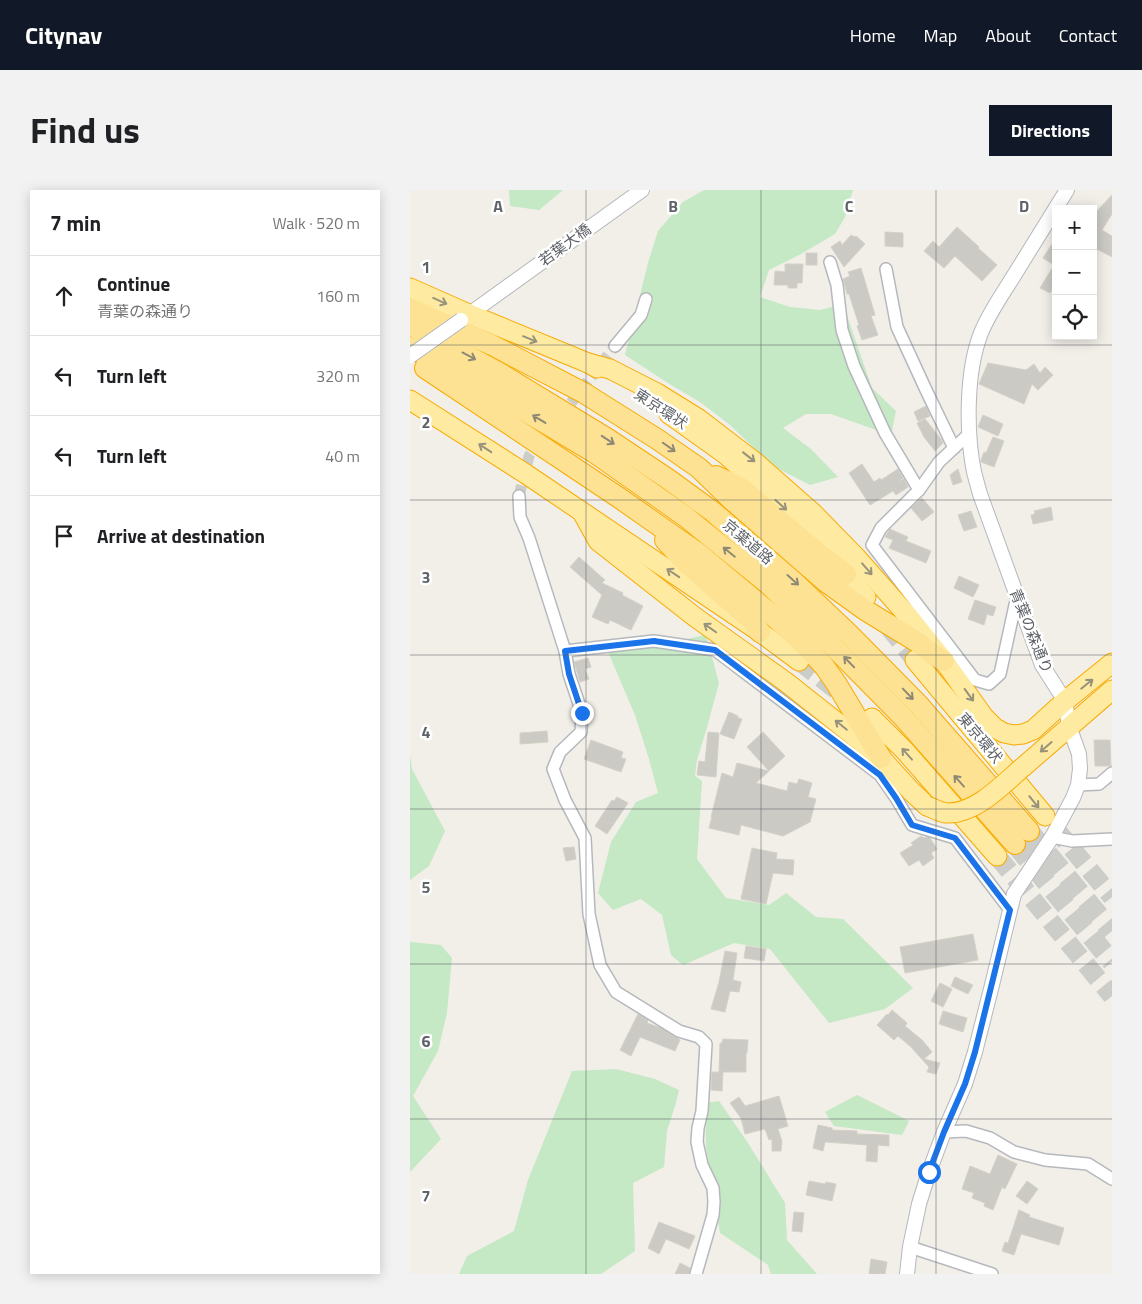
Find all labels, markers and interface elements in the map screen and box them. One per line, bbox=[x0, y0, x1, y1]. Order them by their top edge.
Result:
text: Citynav bbox=[25, 17, 102, 53]
text: Home bbox=[850, 22, 896, 49]
text: Map bbox=[924, 22, 957, 49]
text: About bbox=[985, 22, 1031, 49]
text: Contact bbox=[1059, 22, 1117, 49]
text: Find us bbox=[30, 103, 140, 157]
button: Directions bbox=[989, 105, 1112, 156]
text: A bbox=[493, 194, 503, 218]
text: B bbox=[668, 194, 678, 218]
text: C bbox=[845, 194, 854, 218]
text: D bbox=[1019, 194, 1029, 218]
map controls bbox=[1052, 205, 1097, 340]
button: + bbox=[1052, 205, 1097, 250]
text: 7 min bbox=[50, 207, 101, 239]
text: Walk · 520 m bbox=[272, 211, 360, 235]
street label: 若葉大橋 bbox=[534, 218, 596, 272]
button: − bbox=[1052, 250, 1097, 295]
text: 1 bbox=[422, 255, 430, 279]
text: Continue bbox=[97, 269, 170, 298]
icon: ahead bbox=[50, 282, 78, 310]
text: 160 m bbox=[316, 284, 360, 308]
button: locate bbox=[1052, 295, 1097, 340]
one-way arrow bbox=[432, 297, 447, 307]
text: 青葉の森通り bbox=[97, 299, 193, 323]
one-way arrow bbox=[523, 336, 538, 345]
one-way arrow bbox=[461, 351, 476, 361]
text: Turn left bbox=[97, 361, 167, 390]
icon: left bbox=[50, 362, 78, 390]
text: 320 m bbox=[316, 364, 360, 388]
street label: 東京環状 bbox=[630, 383, 693, 435]
text: 2 bbox=[422, 410, 430, 434]
one-way arrow bbox=[532, 414, 546, 424]
one-way arrow bbox=[601, 434, 615, 445]
text: Turn left bbox=[97, 441, 167, 470]
icon: left bbox=[50, 442, 78, 470]
one-way arrow bbox=[479, 442, 493, 452]
one-way arrow bbox=[662, 442, 676, 452]
text: 40 m bbox=[325, 444, 360, 468]
one-way arrow bbox=[742, 452, 756, 462]
one-way arrow bbox=[775, 499, 788, 510]
street label: 京葉道路 bbox=[718, 514, 779, 570]
text: Arrive at destination bbox=[97, 521, 265, 550]
icon: arrive bbox=[50, 522, 78, 550]
one-way arrow bbox=[723, 547, 736, 558]
one-way arrow bbox=[861, 562, 872, 575]
text: 3 bbox=[422, 565, 430, 589]
one-way arrow bbox=[666, 568, 680, 578]
one-way arrow bbox=[786, 575, 799, 586]
street label: 青葉の森通り bbox=[1004, 585, 1059, 677]
one-way arrow bbox=[704, 623, 718, 633]
one-way arrow bbox=[843, 656, 855, 668]
one-way arrow bbox=[1080, 678, 1093, 689]
one-way arrow bbox=[902, 688, 914, 701]
one-way arrow bbox=[964, 688, 974, 702]
route end bbox=[571, 702, 594, 725]
street label: 東京環状 bbox=[952, 707, 1008, 768]
text: 4 bbox=[422, 720, 431, 744]
one-way arrow bbox=[834, 720, 847, 731]
one-way arrow bbox=[1040, 741, 1053, 753]
one-way arrow bbox=[901, 748, 913, 761]
one-way arrow bbox=[953, 774, 965, 787]
one-way arrow bbox=[1029, 796, 1040, 809]
text: 5 bbox=[422, 875, 431, 899]
text: 6 bbox=[422, 1029, 431, 1053]
route start bbox=[918, 1161, 941, 1184]
text: 7 bbox=[422, 1184, 430, 1208]

